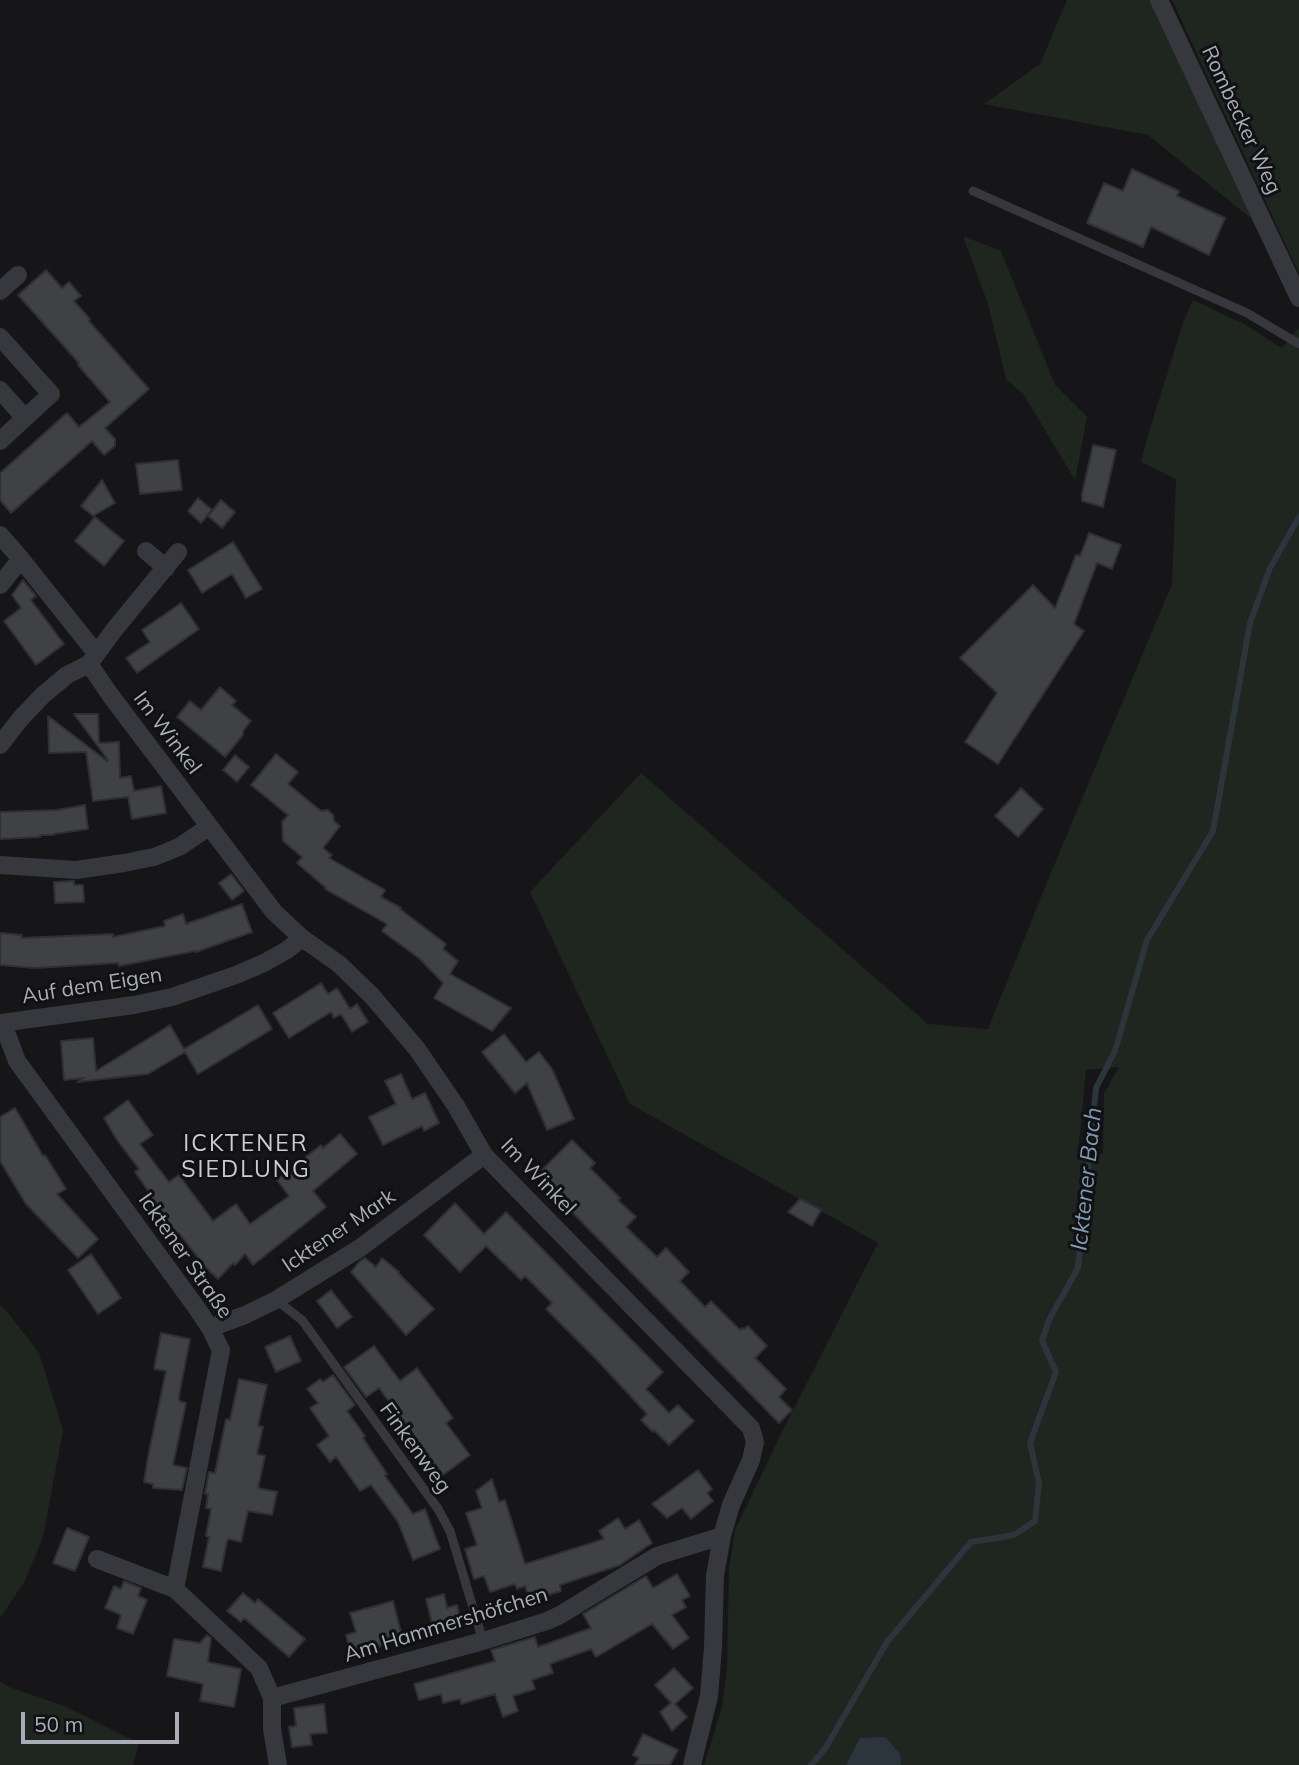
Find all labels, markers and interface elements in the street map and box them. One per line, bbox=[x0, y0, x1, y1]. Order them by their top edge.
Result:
street label: Rombecker Weg bbox=[1196, 42, 1286, 198]
street label: Im Winkel bbox=[128, 687, 206, 779]
street label: Auf dem Eigen bbox=[20, 962, 164, 1010]
water label: Icktener Bach bbox=[1066, 1106, 1108, 1252]
district label: ICKTENER SIEDLUNG bbox=[182, 1130, 310, 1184]
street label: Im Winkel bbox=[495, 1133, 581, 1221]
street label: Icktener Mark bbox=[278, 1184, 400, 1278]
street label: Icktener Straße bbox=[132, 1189, 238, 1323]
street label: Finkenweg bbox=[374, 1398, 456, 1498]
street label: Am Hammershöfchen bbox=[341, 1582, 551, 1668]
scale bar bbox=[24, 1698, 182, 1742]
text: 50 m bbox=[34, 1711, 83, 1737]

